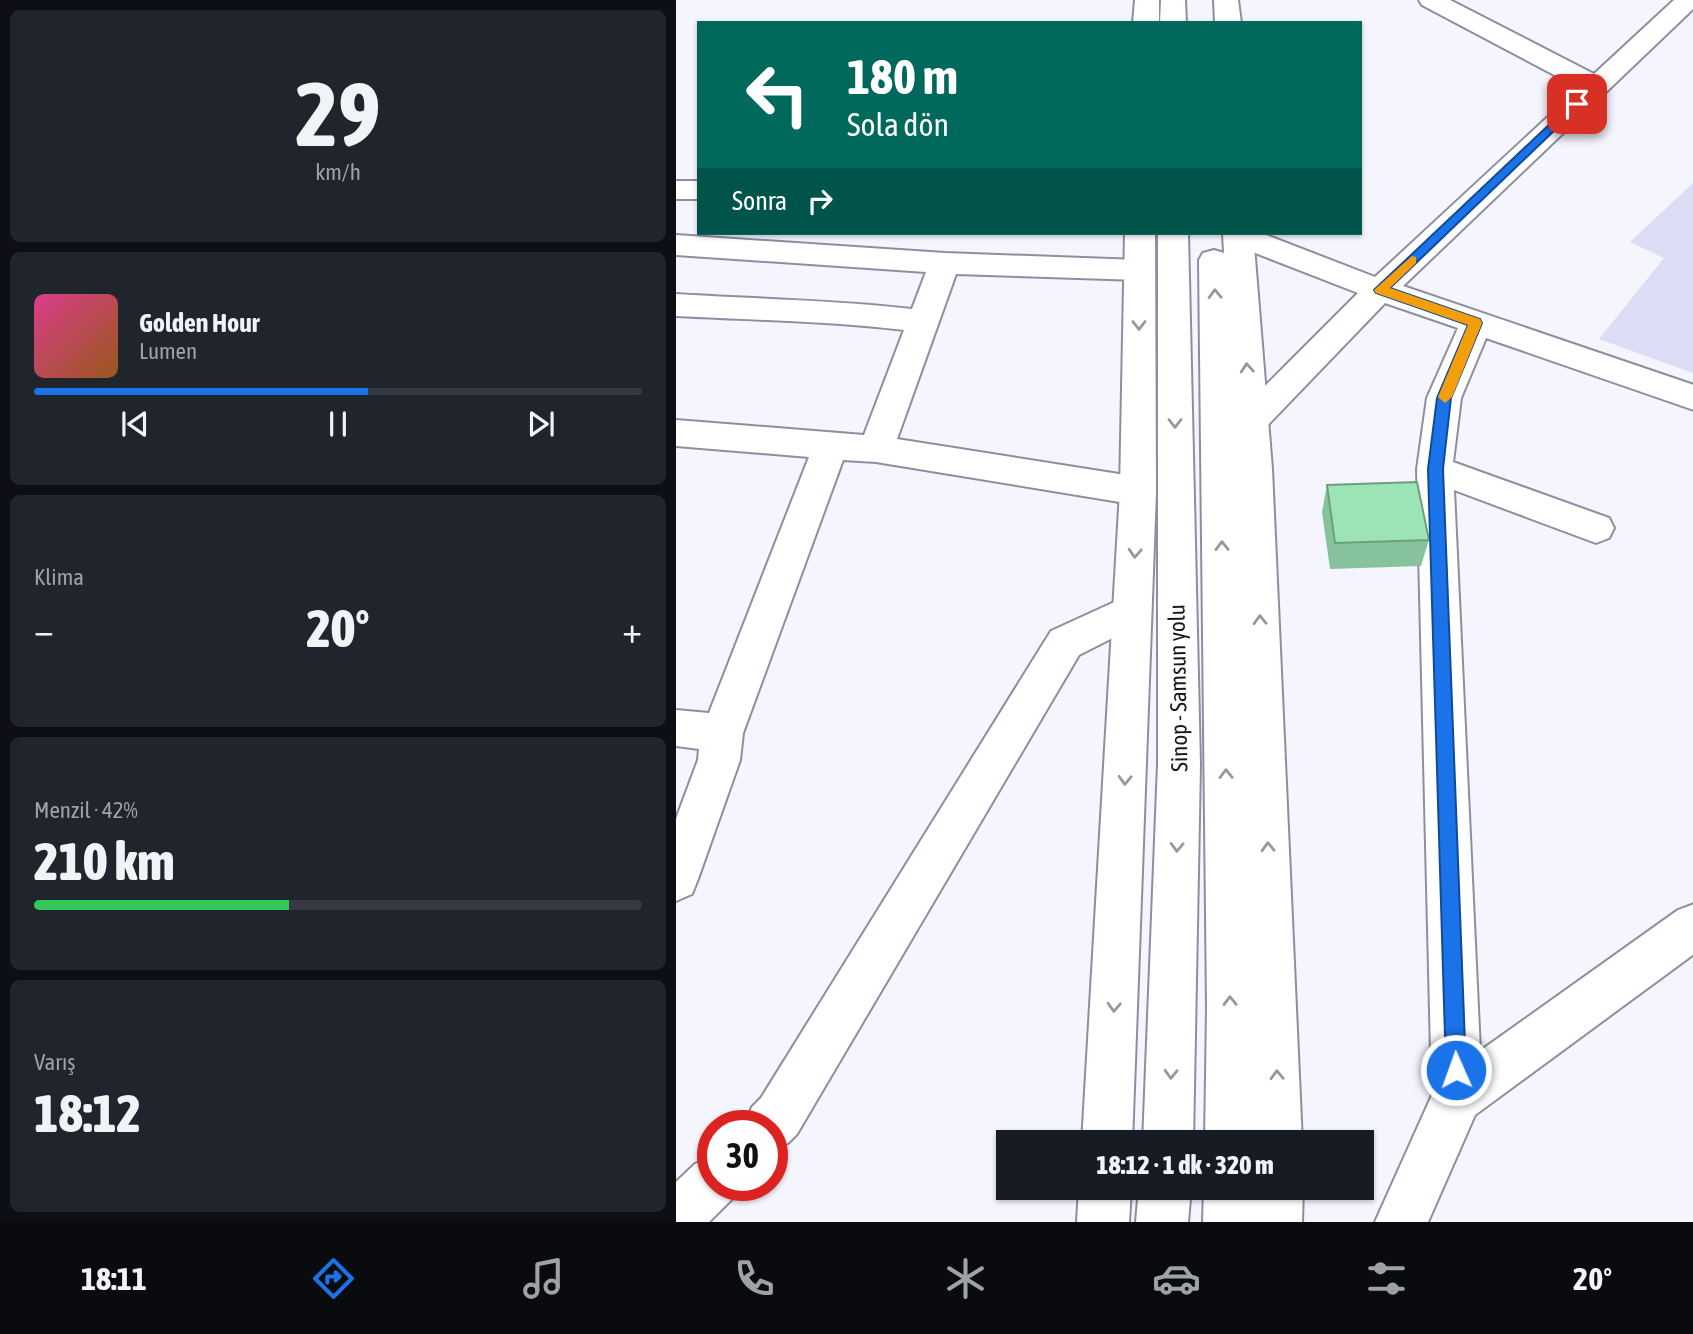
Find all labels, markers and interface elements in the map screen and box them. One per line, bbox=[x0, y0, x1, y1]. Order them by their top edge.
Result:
text: 180 m bbox=[847, 48, 958, 104]
icon: left bbox=[732, 49, 823, 140]
text: 29 bbox=[295, 61, 381, 165]
pin bbox=[1547, 74, 1607, 134]
icon: arrive bbox=[1558, 85, 1596, 123]
text: Sola dön bbox=[847, 106, 949, 143]
text: km/h bbox=[315, 159, 361, 185]
icon: right bbox=[801, 182, 839, 220]
text: Sonra bbox=[732, 186, 787, 216]
one-way arrow bbox=[1208, 288, 1223, 299]
text: Golden Hour bbox=[139, 308, 259, 338]
one-way arrow bbox=[1131, 320, 1146, 331]
text: Lumen bbox=[139, 338, 197, 364]
one-way arrow bbox=[1240, 362, 1255, 373]
icon: previous bbox=[116, 405, 154, 443]
icon: pause bbox=[319, 405, 357, 443]
icon: next bbox=[522, 405, 560, 443]
one-way arrow bbox=[1167, 419, 1183, 429]
one-way arrow bbox=[1214, 540, 1230, 551]
one-way arrow bbox=[1127, 548, 1142, 559]
text: Klima bbox=[34, 564, 84, 590]
text: 20° bbox=[306, 598, 370, 658]
street label: Sinop - Samsun yolu bbox=[1164, 604, 1192, 772]
text: − bbox=[34, 608, 54, 651]
text: + bbox=[622, 608, 642, 651]
one-way arrow bbox=[1253, 614, 1268, 625]
one-way arrow bbox=[1218, 768, 1234, 778]
one-way arrow bbox=[1117, 775, 1132, 786]
text: Menzil · 42% bbox=[34, 797, 138, 823]
text: 210 km bbox=[34, 831, 175, 891]
one-way arrow bbox=[1261, 841, 1276, 852]
one-way arrow bbox=[1169, 842, 1185, 853]
one-way arrow bbox=[1222, 995, 1238, 1006]
one-way arrow bbox=[1107, 1002, 1122, 1013]
position arrow bbox=[1419, 1033, 1493, 1107]
text: Varış bbox=[34, 1049, 75, 1075]
one-way arrow bbox=[1164, 1069, 1179, 1080]
one-way arrow bbox=[1269, 1069, 1284, 1080]
text: 18:12 bbox=[34, 1083, 141, 1143]
speed limit sign: 30 bbox=[697, 1110, 788, 1201]
text: 18:12 · 1 dk · 320 m bbox=[1096, 1150, 1274, 1180]
icon: directions bbox=[309, 1254, 358, 1303]
icon: music bbox=[519, 1254, 568, 1303]
icon: phone bbox=[730, 1254, 779, 1303]
icon: climate bbox=[941, 1254, 990, 1303]
icon: car bbox=[1152, 1254, 1201, 1303]
icon: filters bbox=[1362, 1254, 1411, 1303]
text: 18:11 bbox=[81, 1260, 147, 1297]
text: 20° bbox=[1573, 1260, 1612, 1297]

